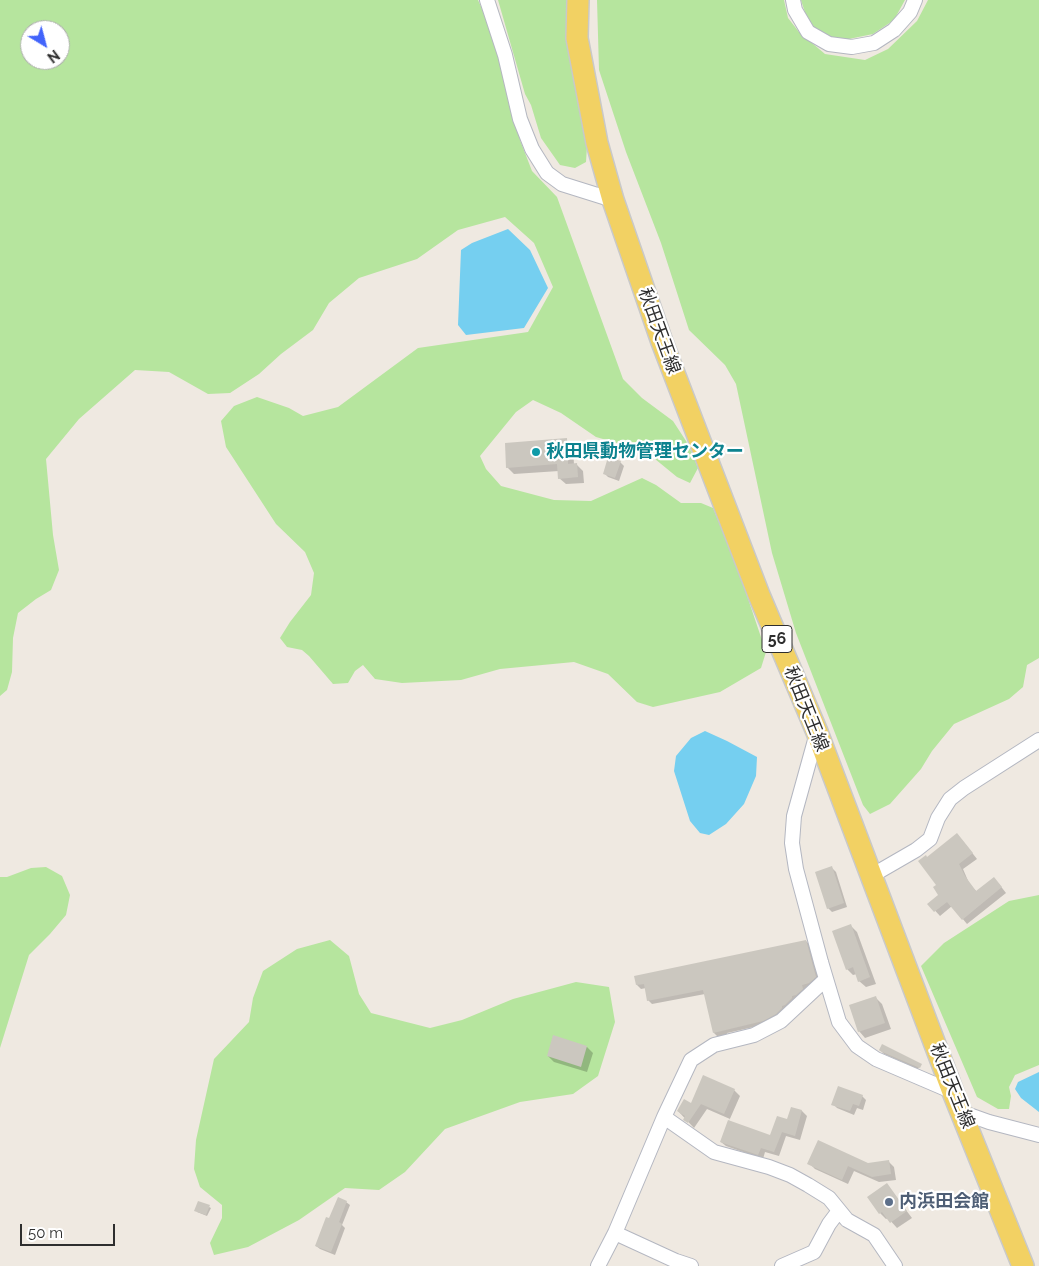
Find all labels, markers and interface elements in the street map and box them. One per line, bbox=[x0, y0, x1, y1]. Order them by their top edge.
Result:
north arrow bbox=[20, 20, 70, 70]
text: N bbox=[44, 47, 63, 66]
street label: 秋田天王線 bbox=[633, 285, 685, 377]
place label: 秋田県動物管理センター bbox=[546, 441, 744, 463]
marker: 秋田県動物管理センター bbox=[530, 446, 542, 458]
road number: 56 bbox=[762, 626, 792, 652]
street label: 秋田天王線 bbox=[779, 663, 833, 755]
street label: 秋田天王線 bbox=[925, 1040, 979, 1132]
place label: 内浜田会館 bbox=[899, 1191, 989, 1213]
marker: 内浜田会館 bbox=[883, 1196, 895, 1208]
scale bar bbox=[22, 1214, 118, 1246]
text: 50 m bbox=[28, 1224, 63, 1242]

